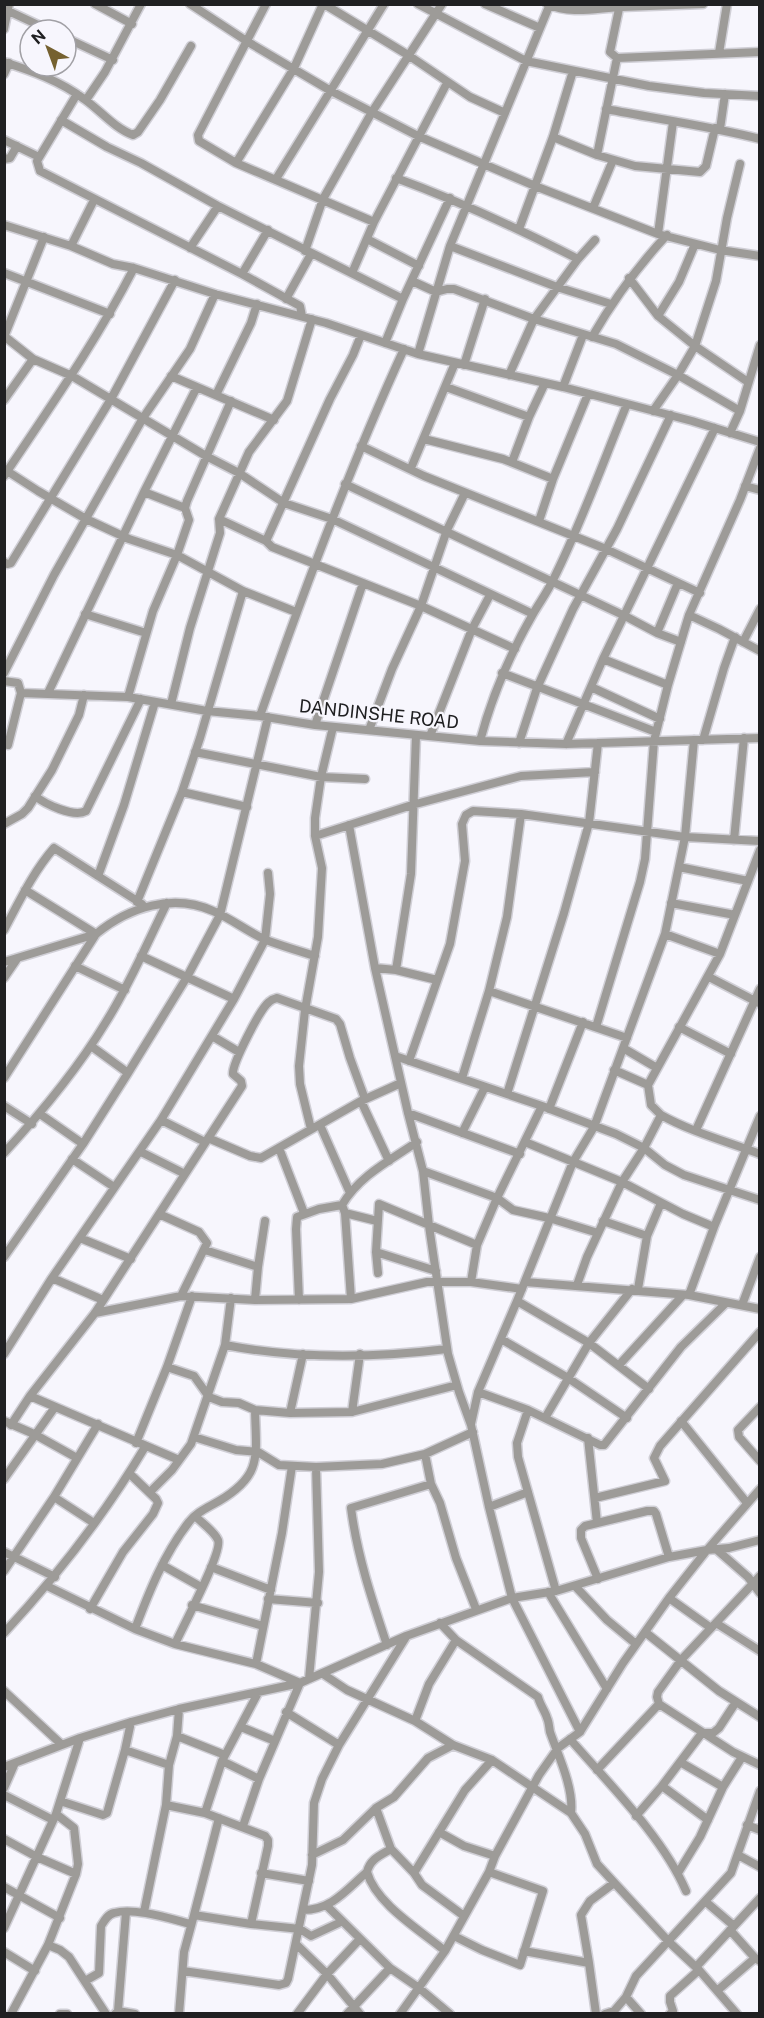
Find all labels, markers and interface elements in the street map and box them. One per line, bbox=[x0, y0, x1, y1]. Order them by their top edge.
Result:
north arrow bbox=[18, 18, 78, 78]
text: N bbox=[28, 26, 49, 48]
street label: DANDINSHE ROAD bbox=[298, 695, 460, 733]

